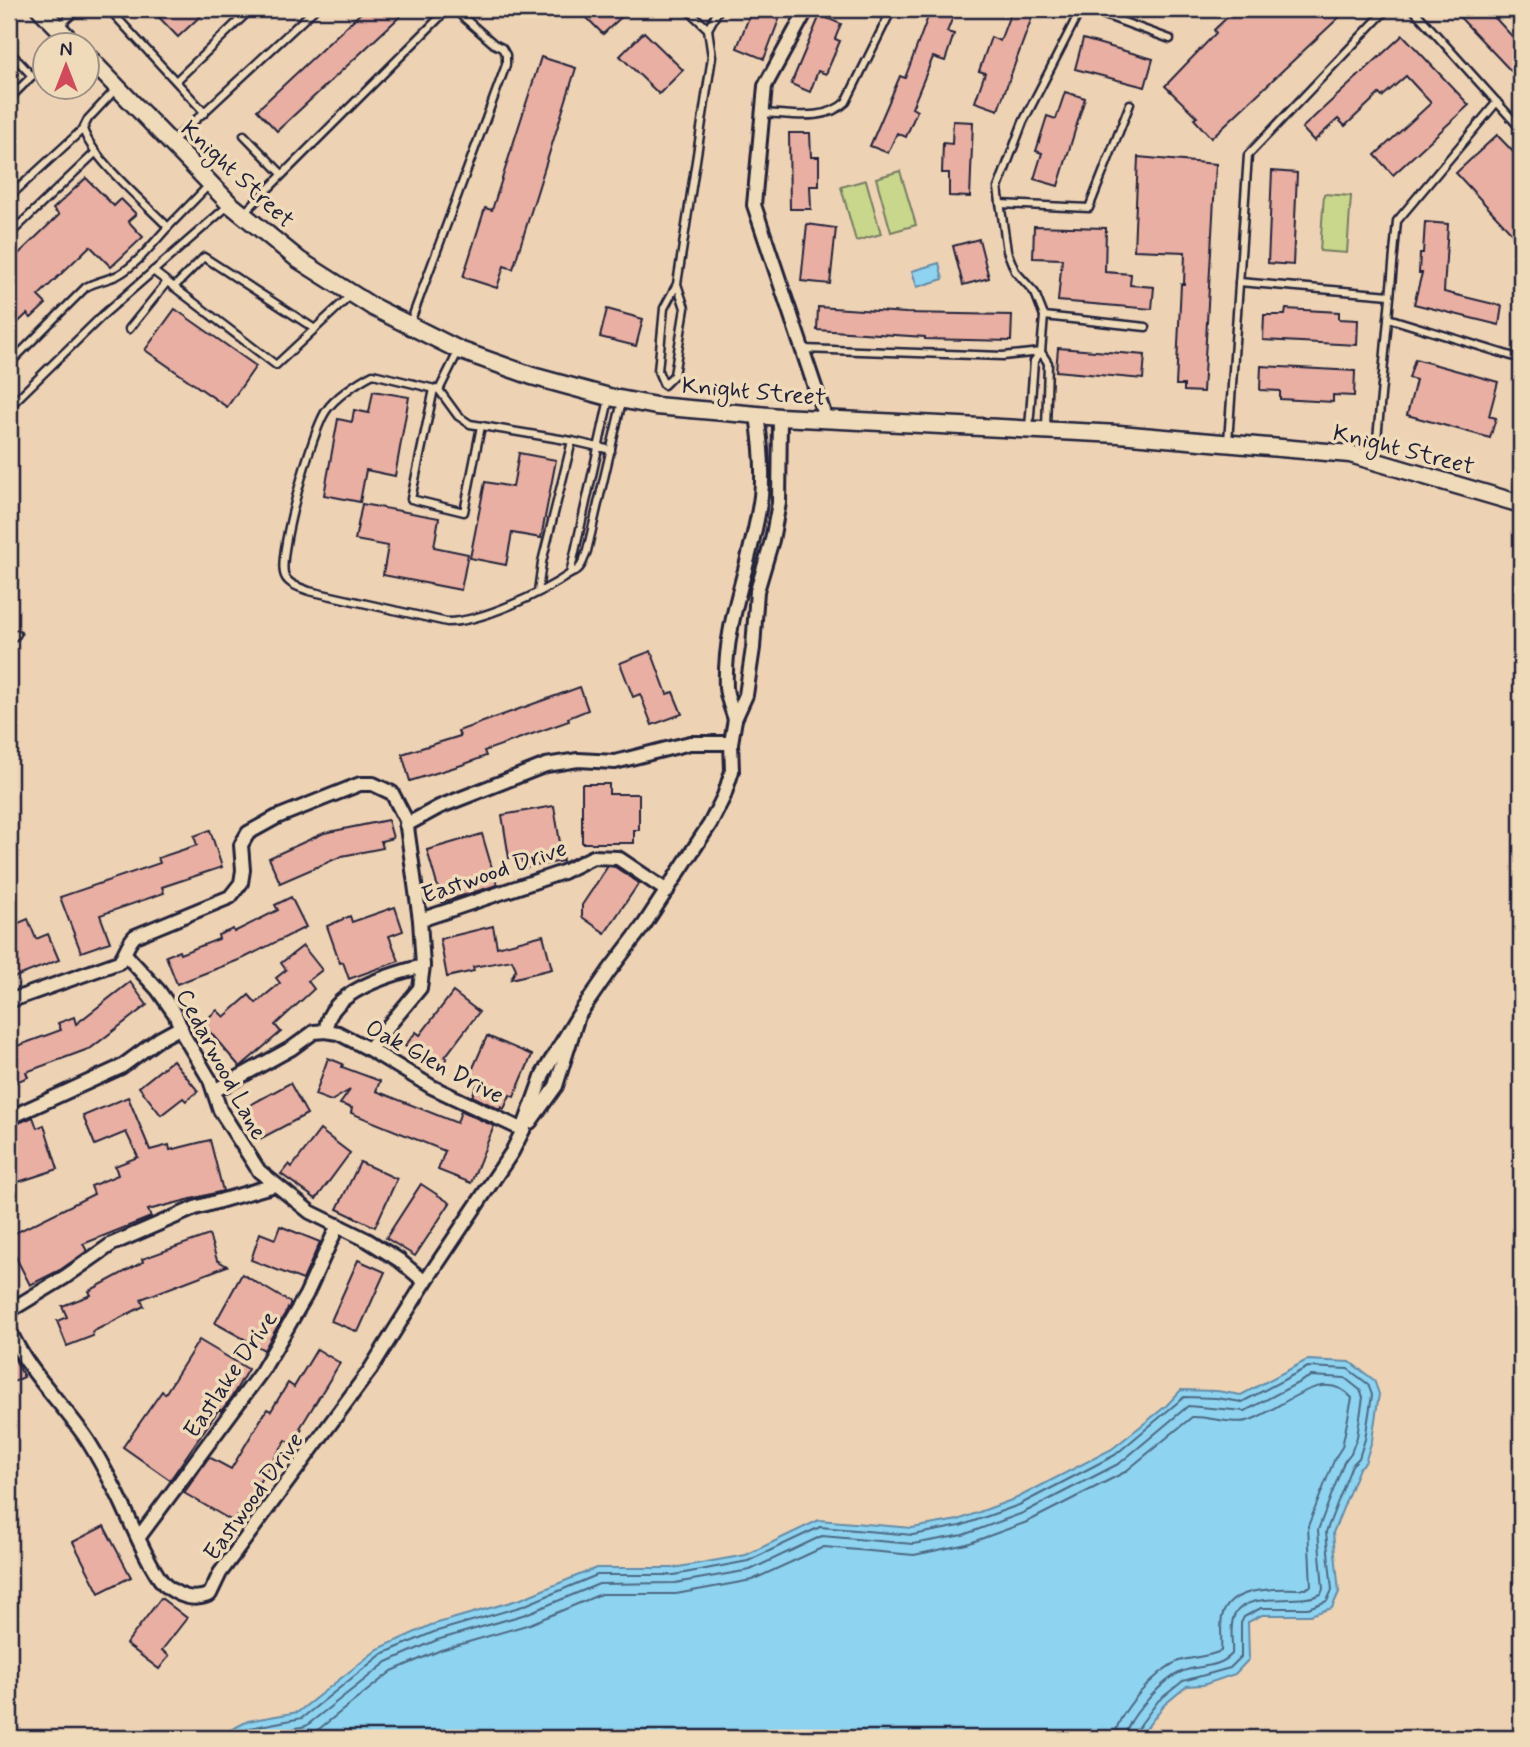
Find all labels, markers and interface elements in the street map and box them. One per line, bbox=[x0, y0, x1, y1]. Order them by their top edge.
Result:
north arrow bbox=[32, 32, 102, 102]
text: N bbox=[60, 38, 72, 63]
street label: Knight Street bbox=[172, 114, 300, 237]
street label: Knight Street bbox=[680, 371, 827, 416]
street label: Knight Street bbox=[1329, 418, 1478, 485]
street label: Eastwood Drive bbox=[418, 833, 571, 912]
street label: Cedarwood Lane bbox=[168, 984, 274, 1146]
street label: Oak Glen Drive bbox=[360, 1013, 509, 1112]
street label: Eastlake Drive bbox=[177, 1305, 285, 1445]
street label: Eastwood Drive bbox=[197, 1426, 311, 1567]

